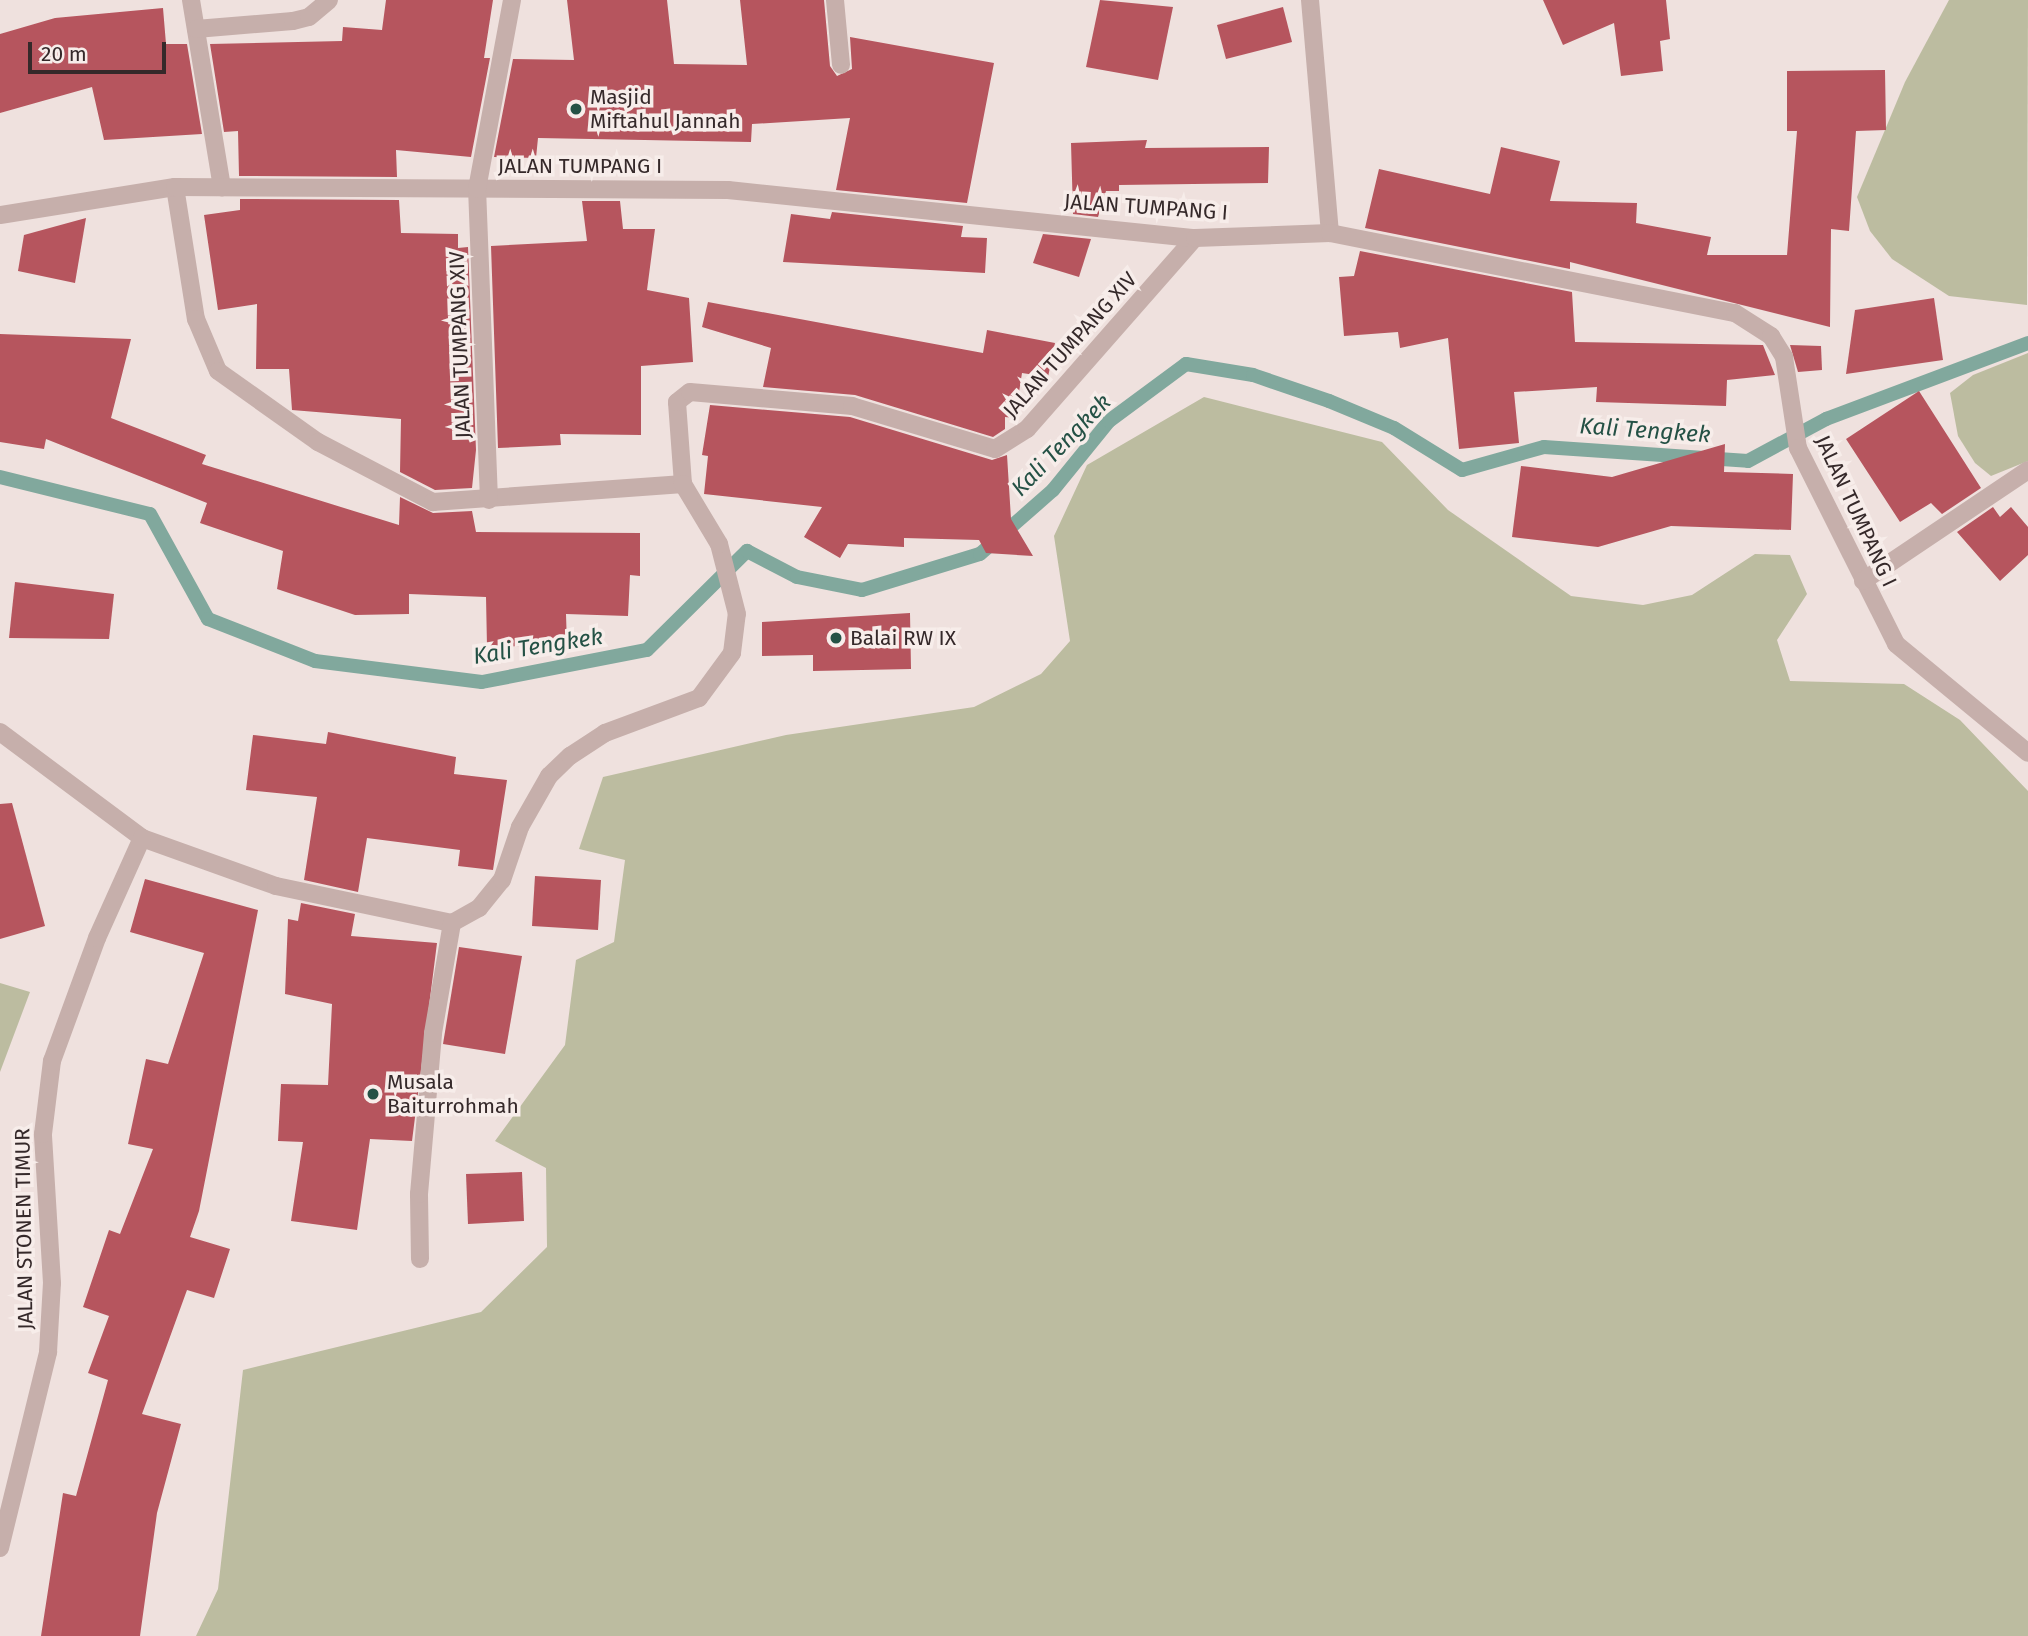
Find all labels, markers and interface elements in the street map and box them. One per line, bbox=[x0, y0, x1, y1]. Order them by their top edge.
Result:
scale bar bbox=[32, 28, 170, 72]
text: 20 m bbox=[41, 41, 87, 67]
place label: Masjid Miftahul Jannah bbox=[590, 84, 741, 134]
marker: Masjid Miftahul Jannah bbox=[568, 101, 584, 117]
street label: JALAN TUMPANG I bbox=[498, 153, 662, 179]
street label: JALAN TUMPANG I bbox=[1063, 189, 1229, 225]
street label: JALAN TUMPANG XIV bbox=[444, 251, 476, 439]
street label: JALAN TUMPANG XIV bbox=[998, 267, 1142, 423]
water label: Kali Tengkek bbox=[1006, 388, 1116, 502]
water label: Kali Tengkek bbox=[1579, 412, 1711, 448]
street label: JALAN TUMPANG I bbox=[1810, 431, 1902, 591]
water label: Kali Tengkek bbox=[471, 622, 605, 670]
place label: Balai RW IX bbox=[850, 625, 956, 651]
marker: Balai RW IX bbox=[828, 630, 844, 646]
place label: Musala Baiturrohmah bbox=[387, 1069, 519, 1119]
marker: Musala Baiturrohmah bbox=[365, 1086, 381, 1102]
street label: JALAN STONEN TIMUR bbox=[10, 1128, 38, 1330]

